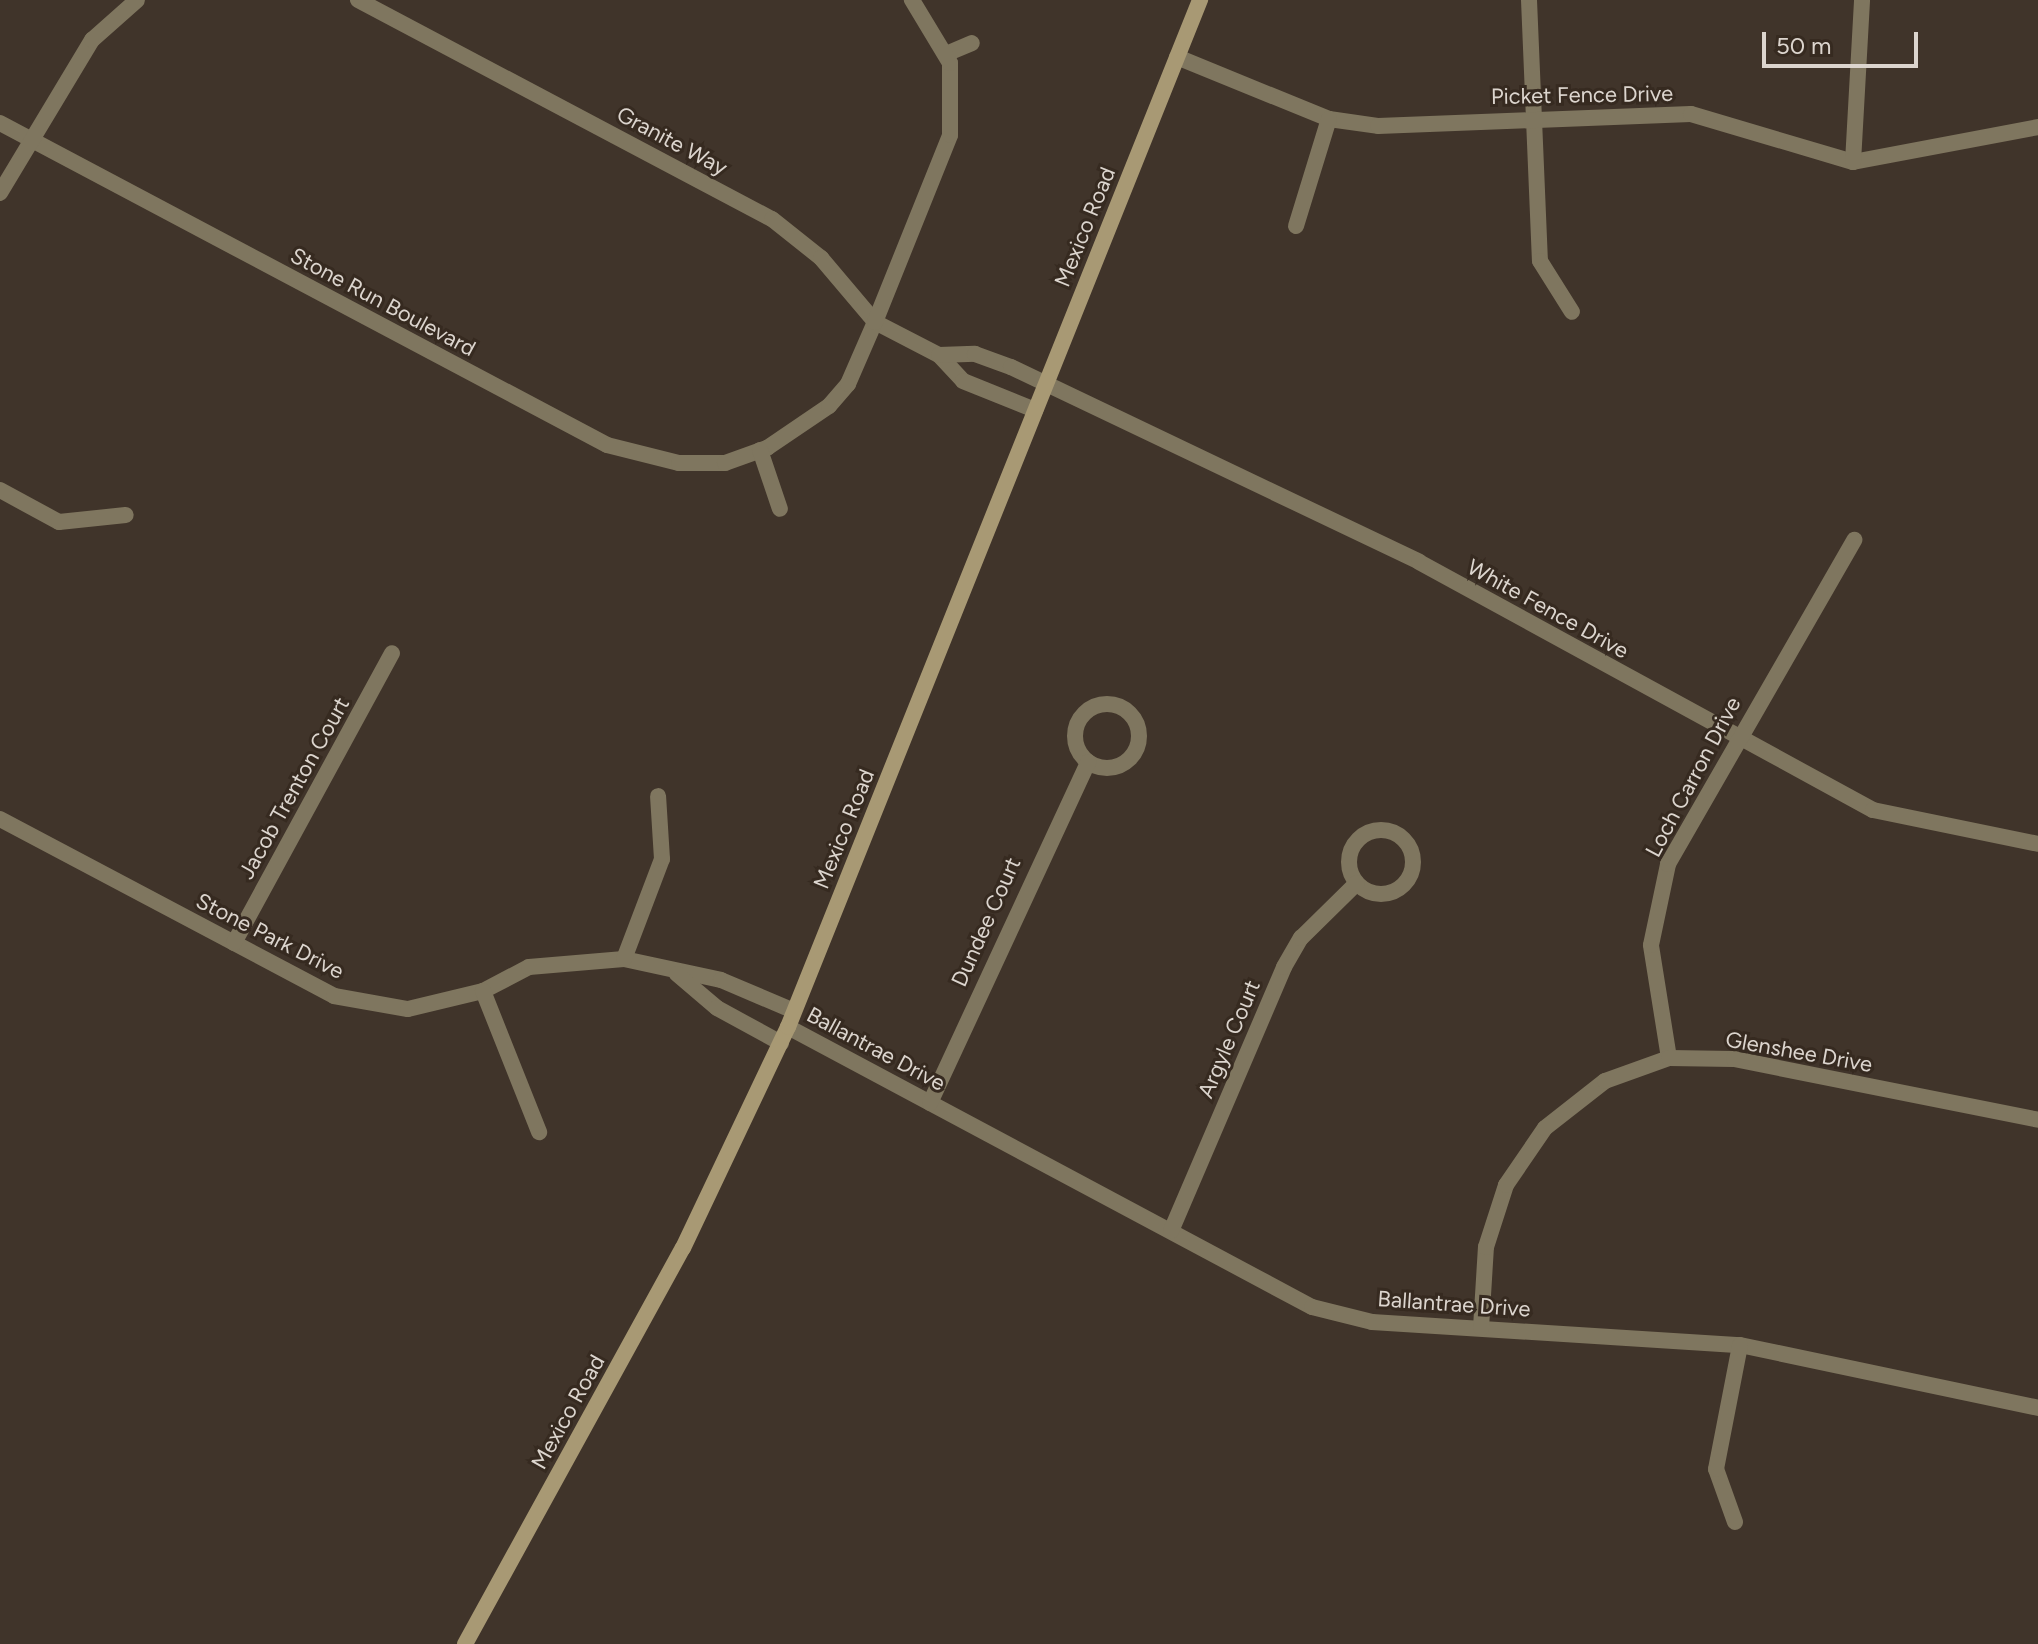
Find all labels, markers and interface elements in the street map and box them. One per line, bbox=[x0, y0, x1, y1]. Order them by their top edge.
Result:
scale bar bbox=[1766, 16, 1922, 66]
text: 50 m bbox=[1776, 31, 1832, 60]
street label: Picket Fence Drive bbox=[1491, 80, 1673, 110]
street label: Granite Way bbox=[612, 101, 732, 181]
street label: Mexico Road bbox=[1049, 163, 1121, 291]
street label: Stone Run Boulevard bbox=[286, 242, 480, 362]
street label: White Fence Drive bbox=[1463, 554, 1633, 664]
street label: Jacob Trenton Court bbox=[233, 692, 355, 884]
street label: Loch Carron Drive bbox=[1640, 693, 1746, 861]
street label: Mexico Road bbox=[808, 765, 880, 893]
street label: Dundee Court bbox=[946, 853, 1026, 991]
street label: Stone Park Drive bbox=[192, 887, 348, 985]
street label: Argyle Court bbox=[1192, 976, 1266, 1102]
street label: Ballantrae Drive bbox=[802, 1001, 950, 1097]
street label: Glenshee Drive bbox=[1723, 1026, 1875, 1078]
street label: Ballantrae Drive bbox=[1377, 1285, 1531, 1323]
street label: Mexico Road bbox=[526, 1350, 610, 1474]

